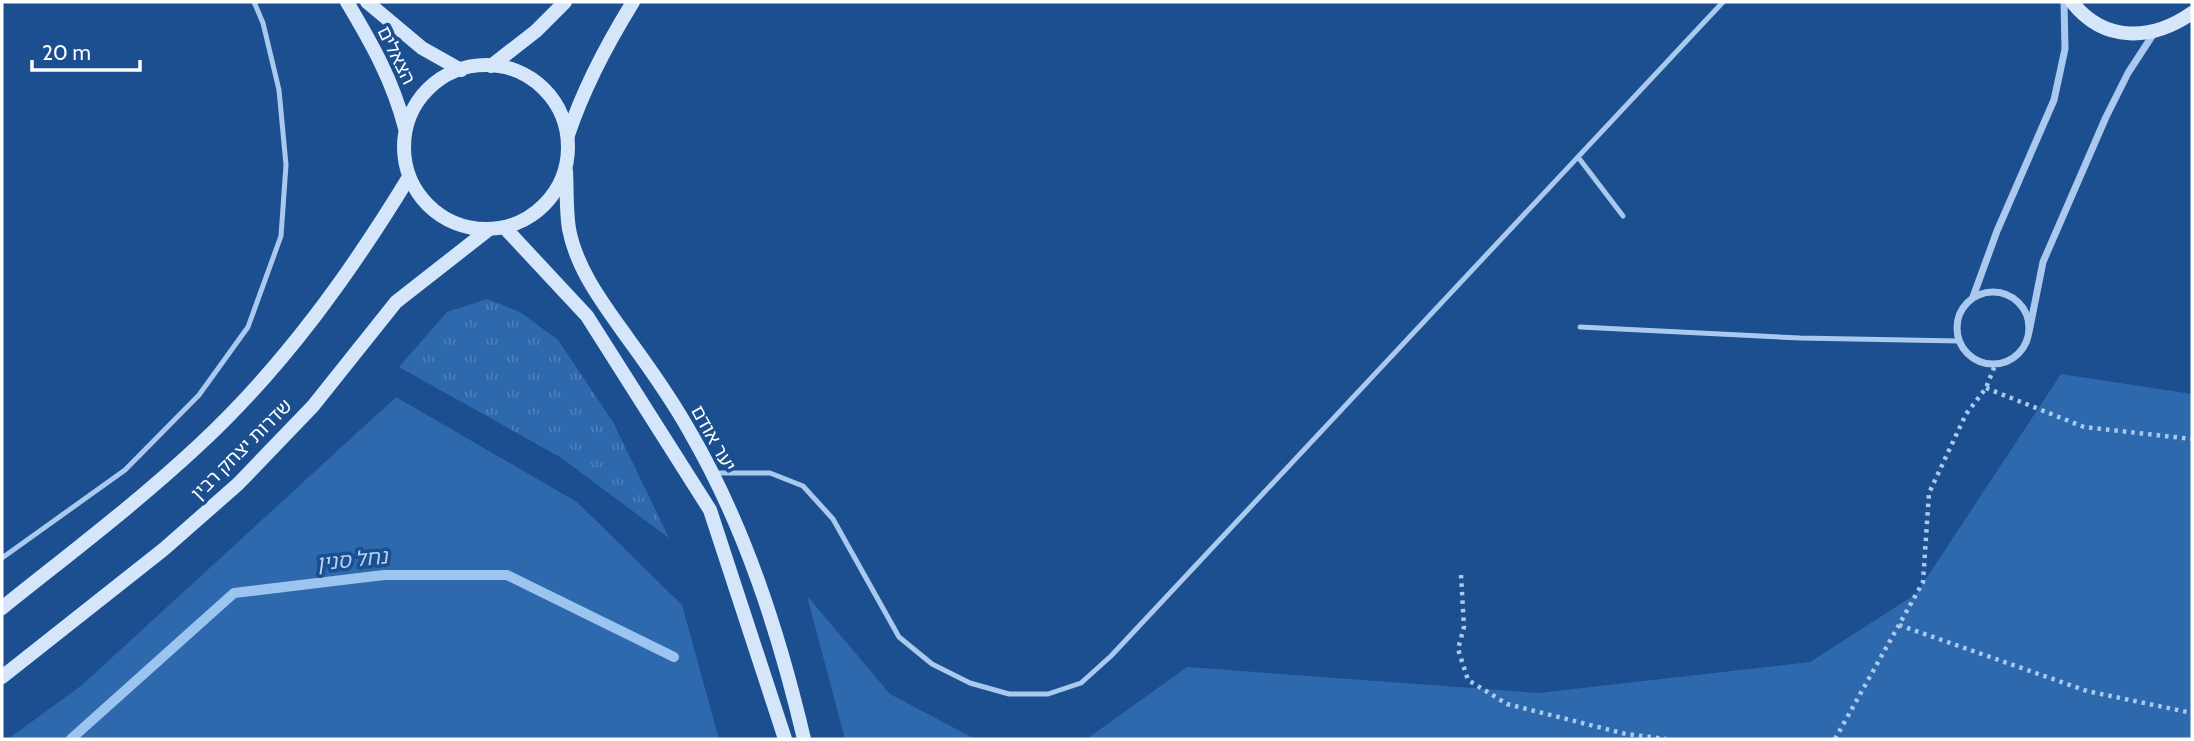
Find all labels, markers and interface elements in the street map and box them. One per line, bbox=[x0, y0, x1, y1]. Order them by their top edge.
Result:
street label: הצאלים bbox=[373, 22, 420, 88]
scale bar bbox=[32, 28, 140, 72]
text: 20 m bbox=[42, 40, 91, 65]
street label: שדרות יצחק רבין bbox=[186, 394, 297, 505]
street label: יער אודם bbox=[686, 401, 741, 475]
water label: נחל סנין bbox=[315, 543, 391, 576]

